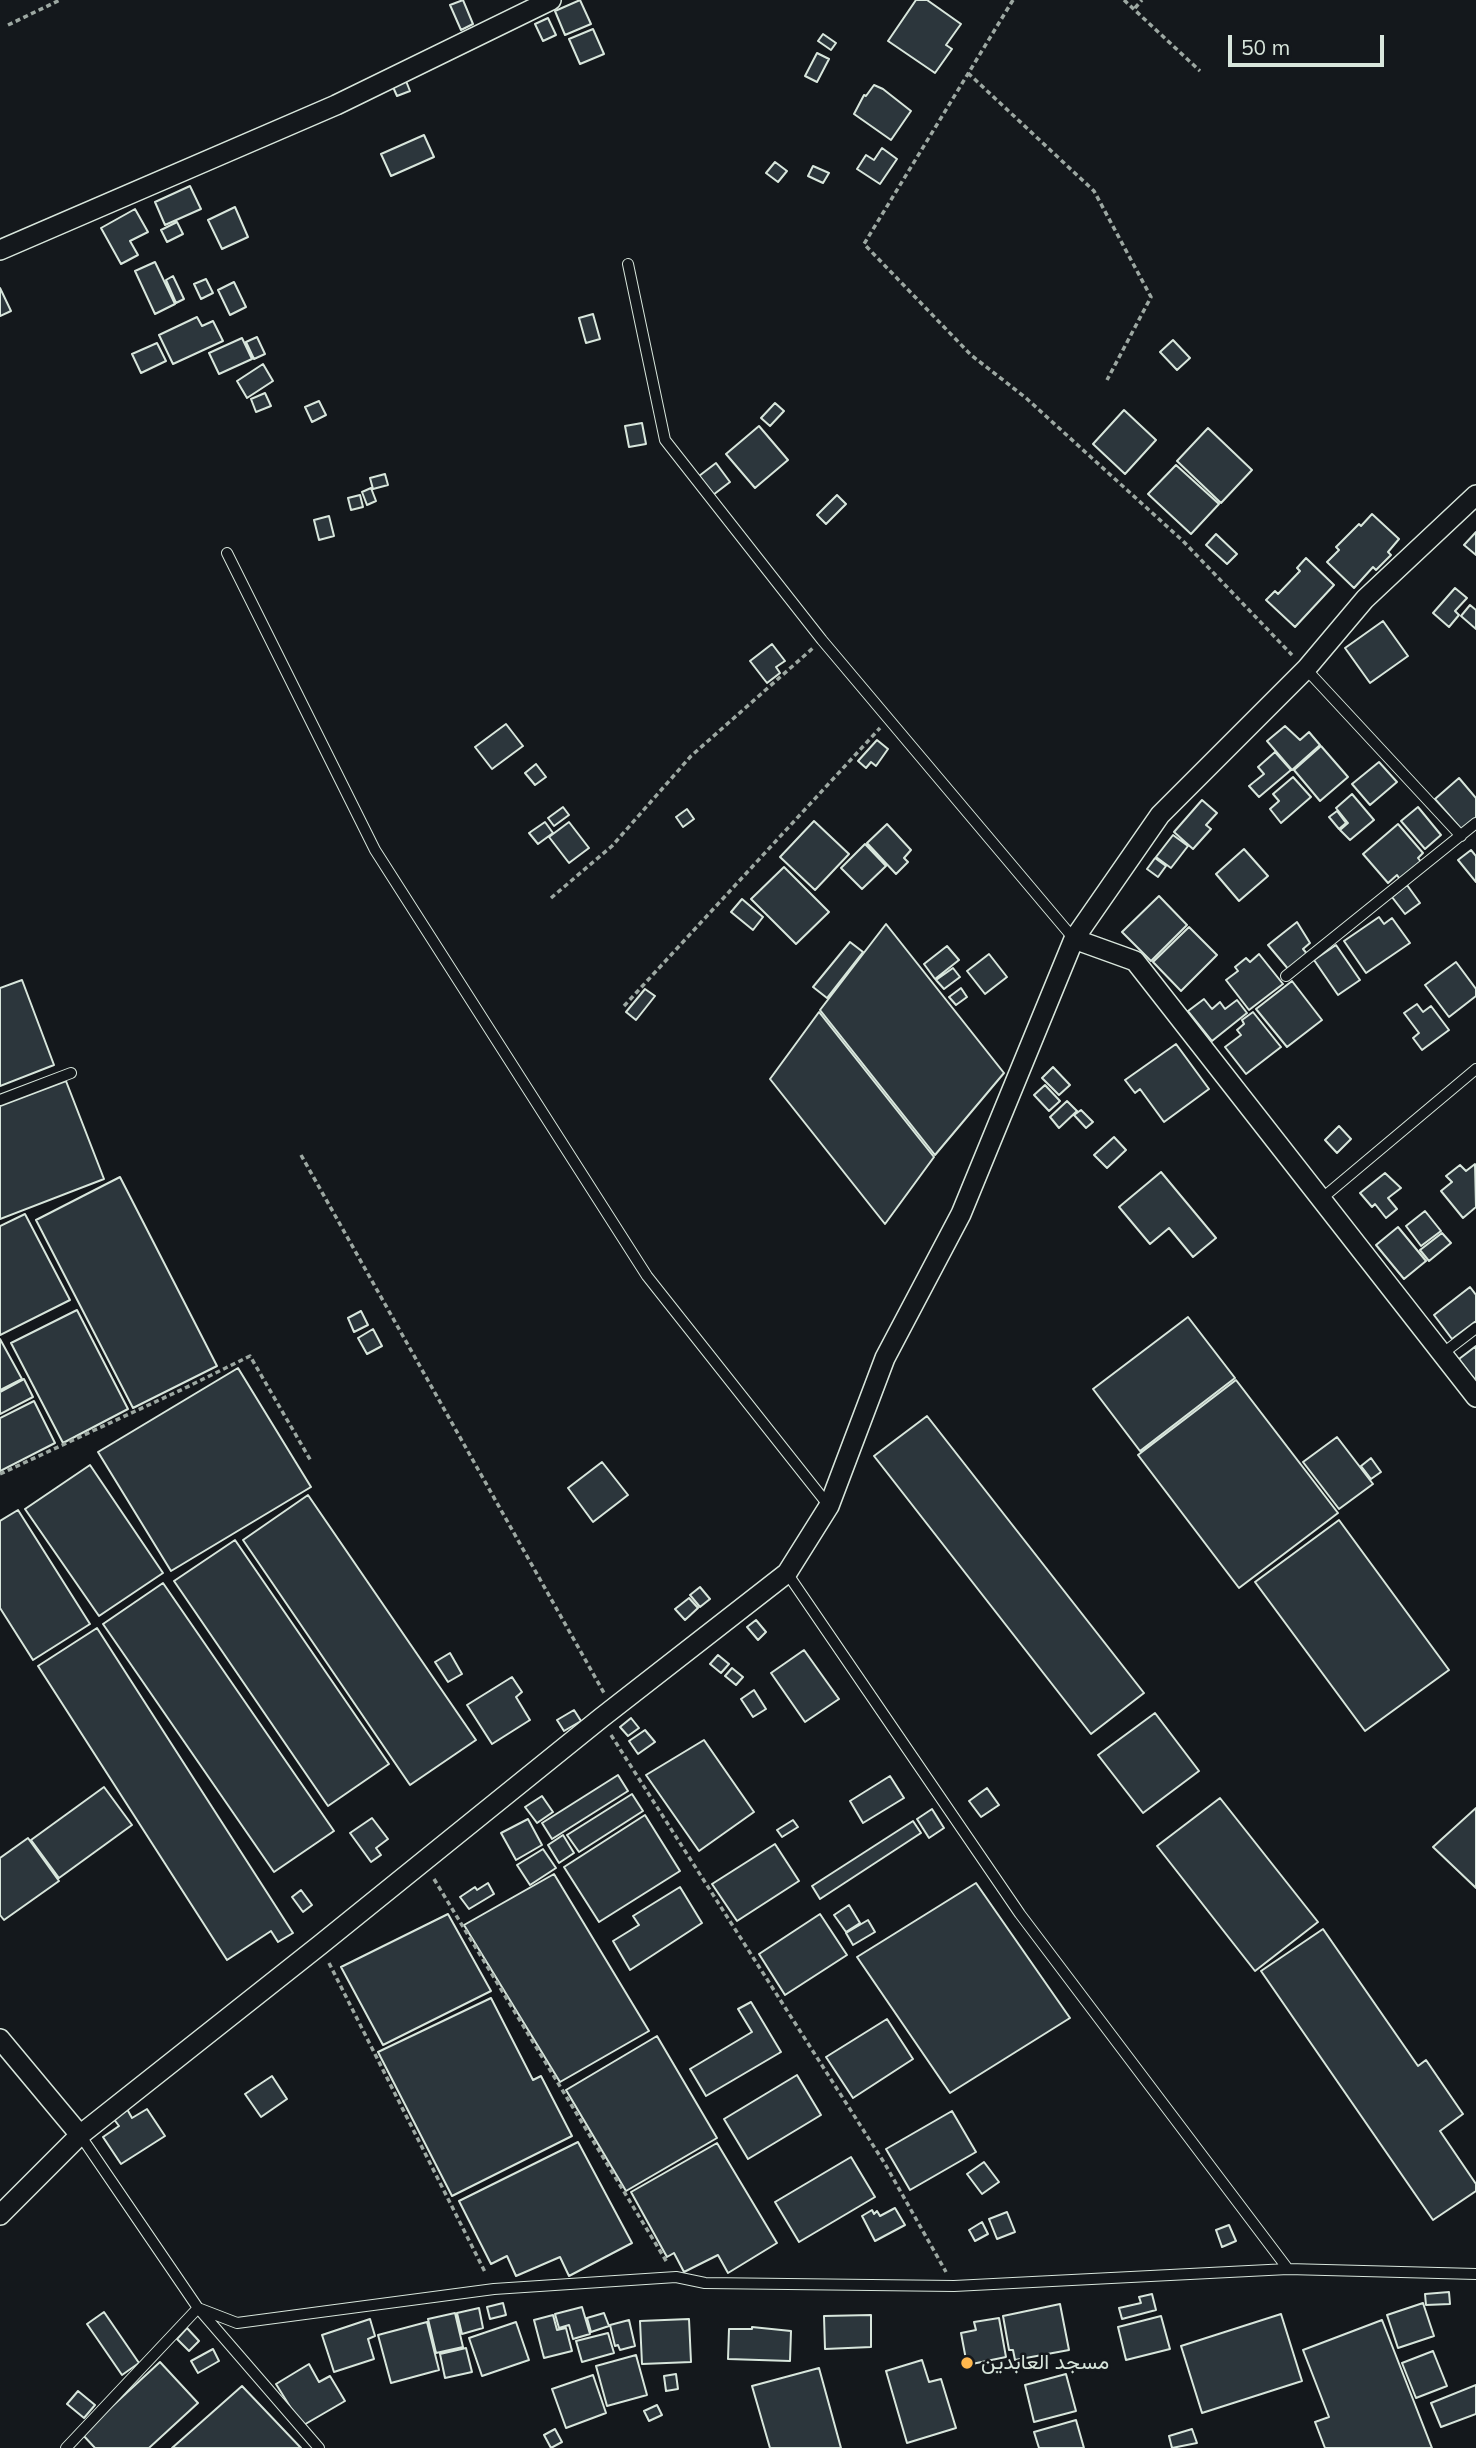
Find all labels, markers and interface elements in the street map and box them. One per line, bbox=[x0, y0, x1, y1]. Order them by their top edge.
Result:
scale bar bbox=[1231, 21, 1387, 65]
text: 50 m bbox=[1241, 34, 1290, 60]
place label: مسجد العابدين bbox=[981, 2350, 1109, 2376]
marker: مسجد العابدين bbox=[959, 2355, 975, 2371]

